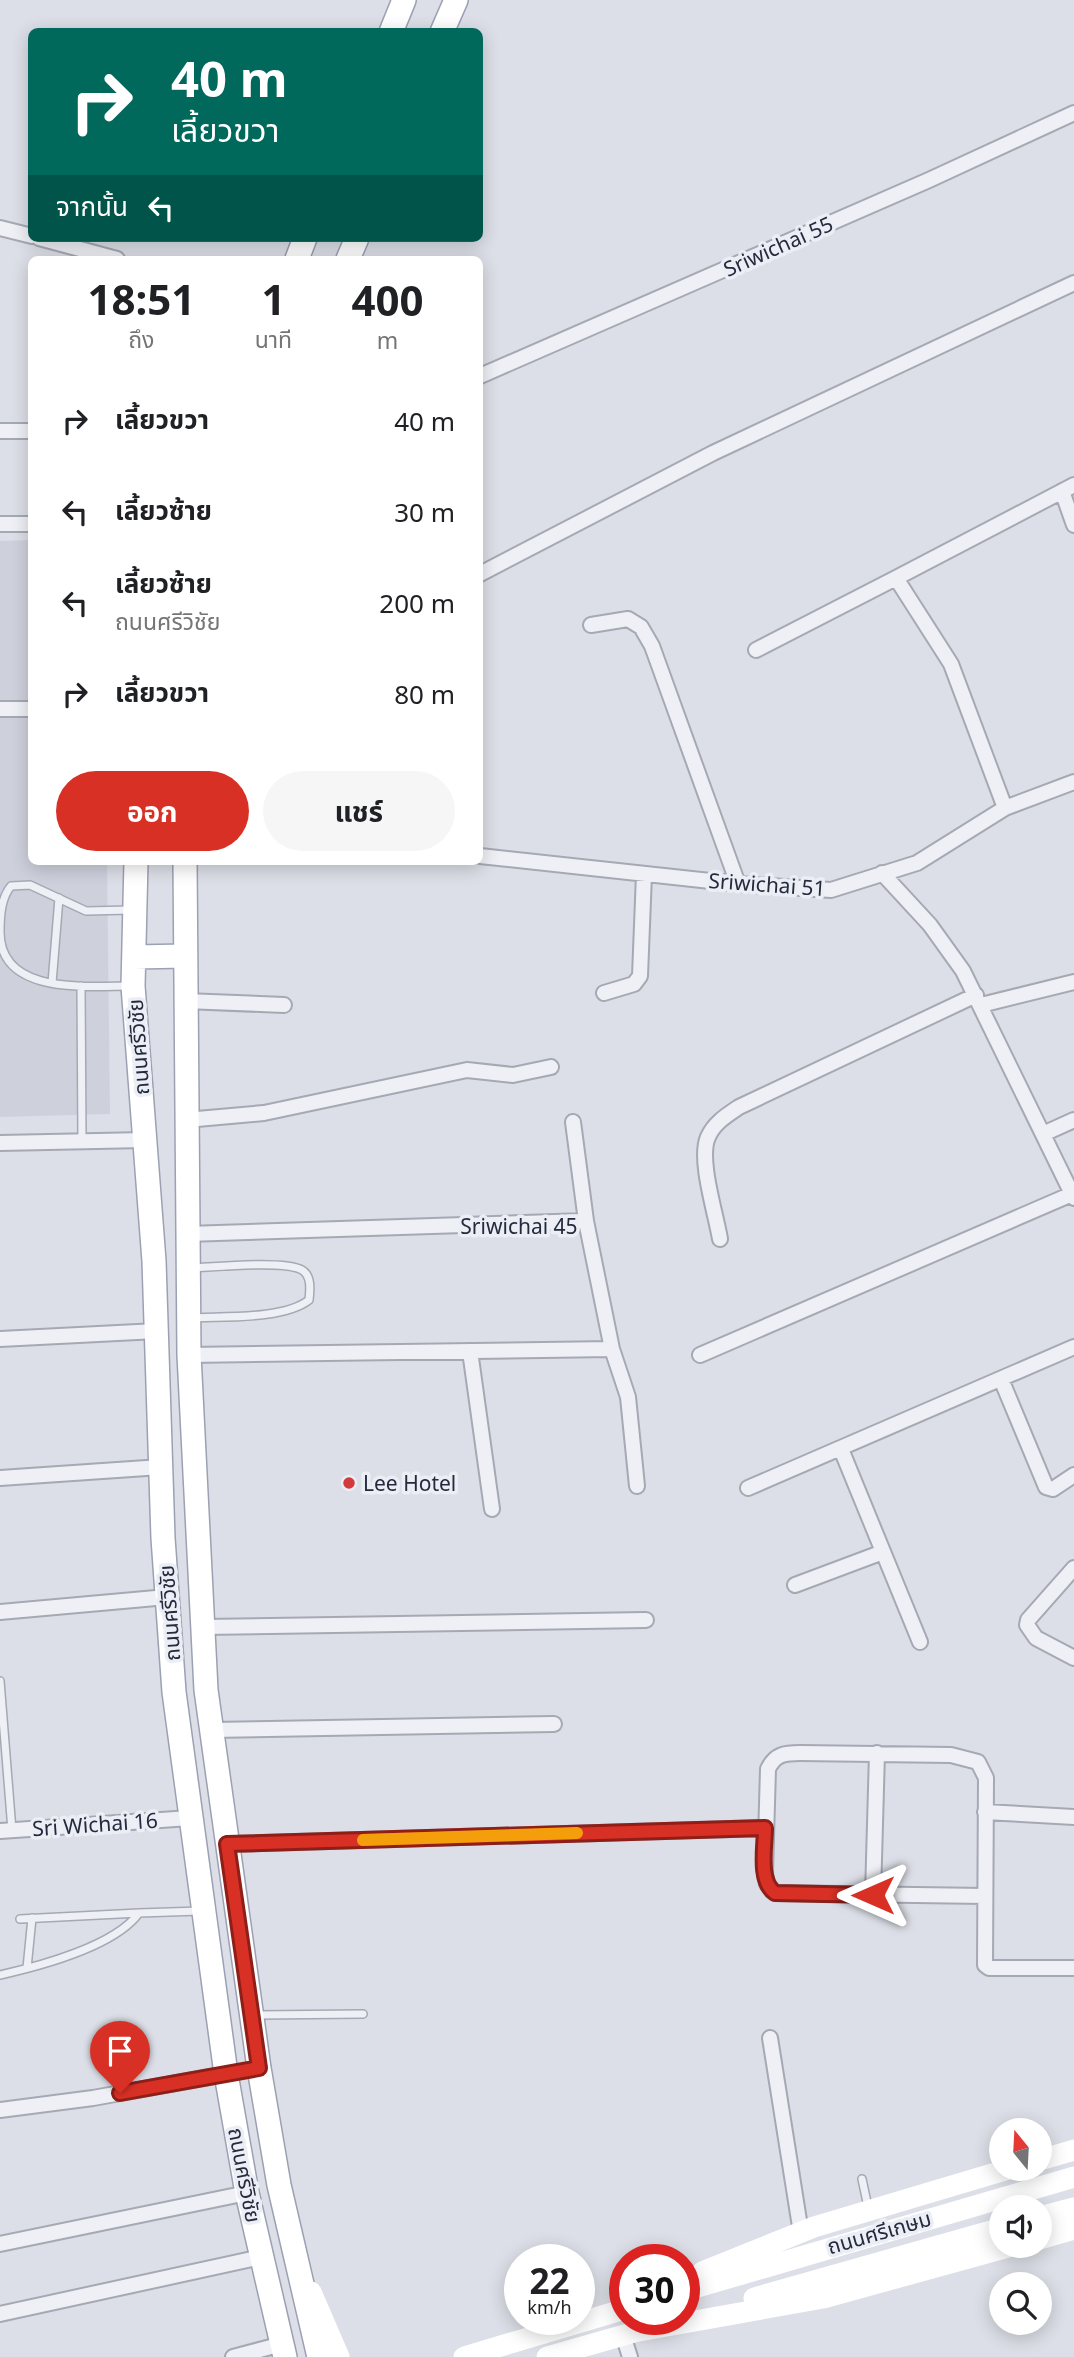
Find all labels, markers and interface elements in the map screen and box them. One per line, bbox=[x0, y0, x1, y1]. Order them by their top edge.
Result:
text: 40 m bbox=[171, 45, 288, 111]
icon: right bbox=[56, 56, 147, 147]
text: เลี้ยวขวา bbox=[171, 108, 279, 151]
text: จากนั้น bbox=[56, 188, 128, 224]
icon: left bbox=[142, 189, 180, 227]
street label: Sriwichai 55 bbox=[719, 209, 837, 283]
text: 18:51 bbox=[87, 270, 195, 327]
text: 1 bbox=[261, 270, 285, 327]
text: 400 bbox=[352, 271, 424, 328]
text: ถึง bbox=[128, 323, 154, 355]
text: นาที bbox=[255, 323, 292, 355]
text: m bbox=[377, 324, 398, 356]
text: เลี้ยวขวา bbox=[115, 401, 209, 437]
icon: right bbox=[56, 402, 94, 440]
text: 40 m bbox=[394, 403, 455, 439]
text: เลี้ยวซ้าย bbox=[115, 492, 212, 528]
icon: left bbox=[56, 493, 94, 531]
text: 30 m bbox=[394, 494, 455, 530]
text: เลี้ยวซ้าย bbox=[115, 565, 212, 601]
icon: left bbox=[56, 584, 94, 622]
text: 200 m bbox=[379, 585, 455, 621]
text: ถนนศรีวิชัย bbox=[115, 605, 220, 637]
text: เลี้ยวขวา bbox=[115, 674, 209, 710]
icon: right bbox=[56, 675, 94, 713]
text: 80 m bbox=[394, 676, 455, 712]
button: ออก bbox=[56, 771, 249, 851]
button: แชร์ bbox=[263, 771, 455, 851]
street label: Sriwichai 51 bbox=[708, 866, 826, 902]
street label: ถนนศรีวิชัย bbox=[121, 998, 155, 1096]
street label: Sriwichai 45 bbox=[460, 1212, 578, 1240]
place label: Lee Hotel bbox=[363, 1469, 456, 1497]
marker: Lee Hotel bbox=[341, 1475, 357, 1491]
street label: ถนนศรีวิชัย bbox=[152, 1564, 186, 1662]
street label: Sri Wichai 16 bbox=[31, 1806, 159, 1842]
position arrow bbox=[836, 1858, 910, 1932]
pin bbox=[90, 2021, 150, 2093]
icon: arrive bbox=[101, 2032, 139, 2070]
north arrow bbox=[989, 2118, 1052, 2180]
map controls bbox=[989, 2118, 1052, 2335]
street label: ถนนศรีวิชัย bbox=[222, 2125, 268, 2225]
button: sound bbox=[989, 2195, 1052, 2258]
street label: ถนนศรีเกษม bbox=[824, 2204, 934, 2260]
speed limit sign: 30 bbox=[609, 2244, 700, 2335]
text: 22 bbox=[529, 2257, 570, 2304]
button: search bbox=[989, 2272, 1052, 2335]
text: km/h bbox=[527, 2295, 572, 2319]

